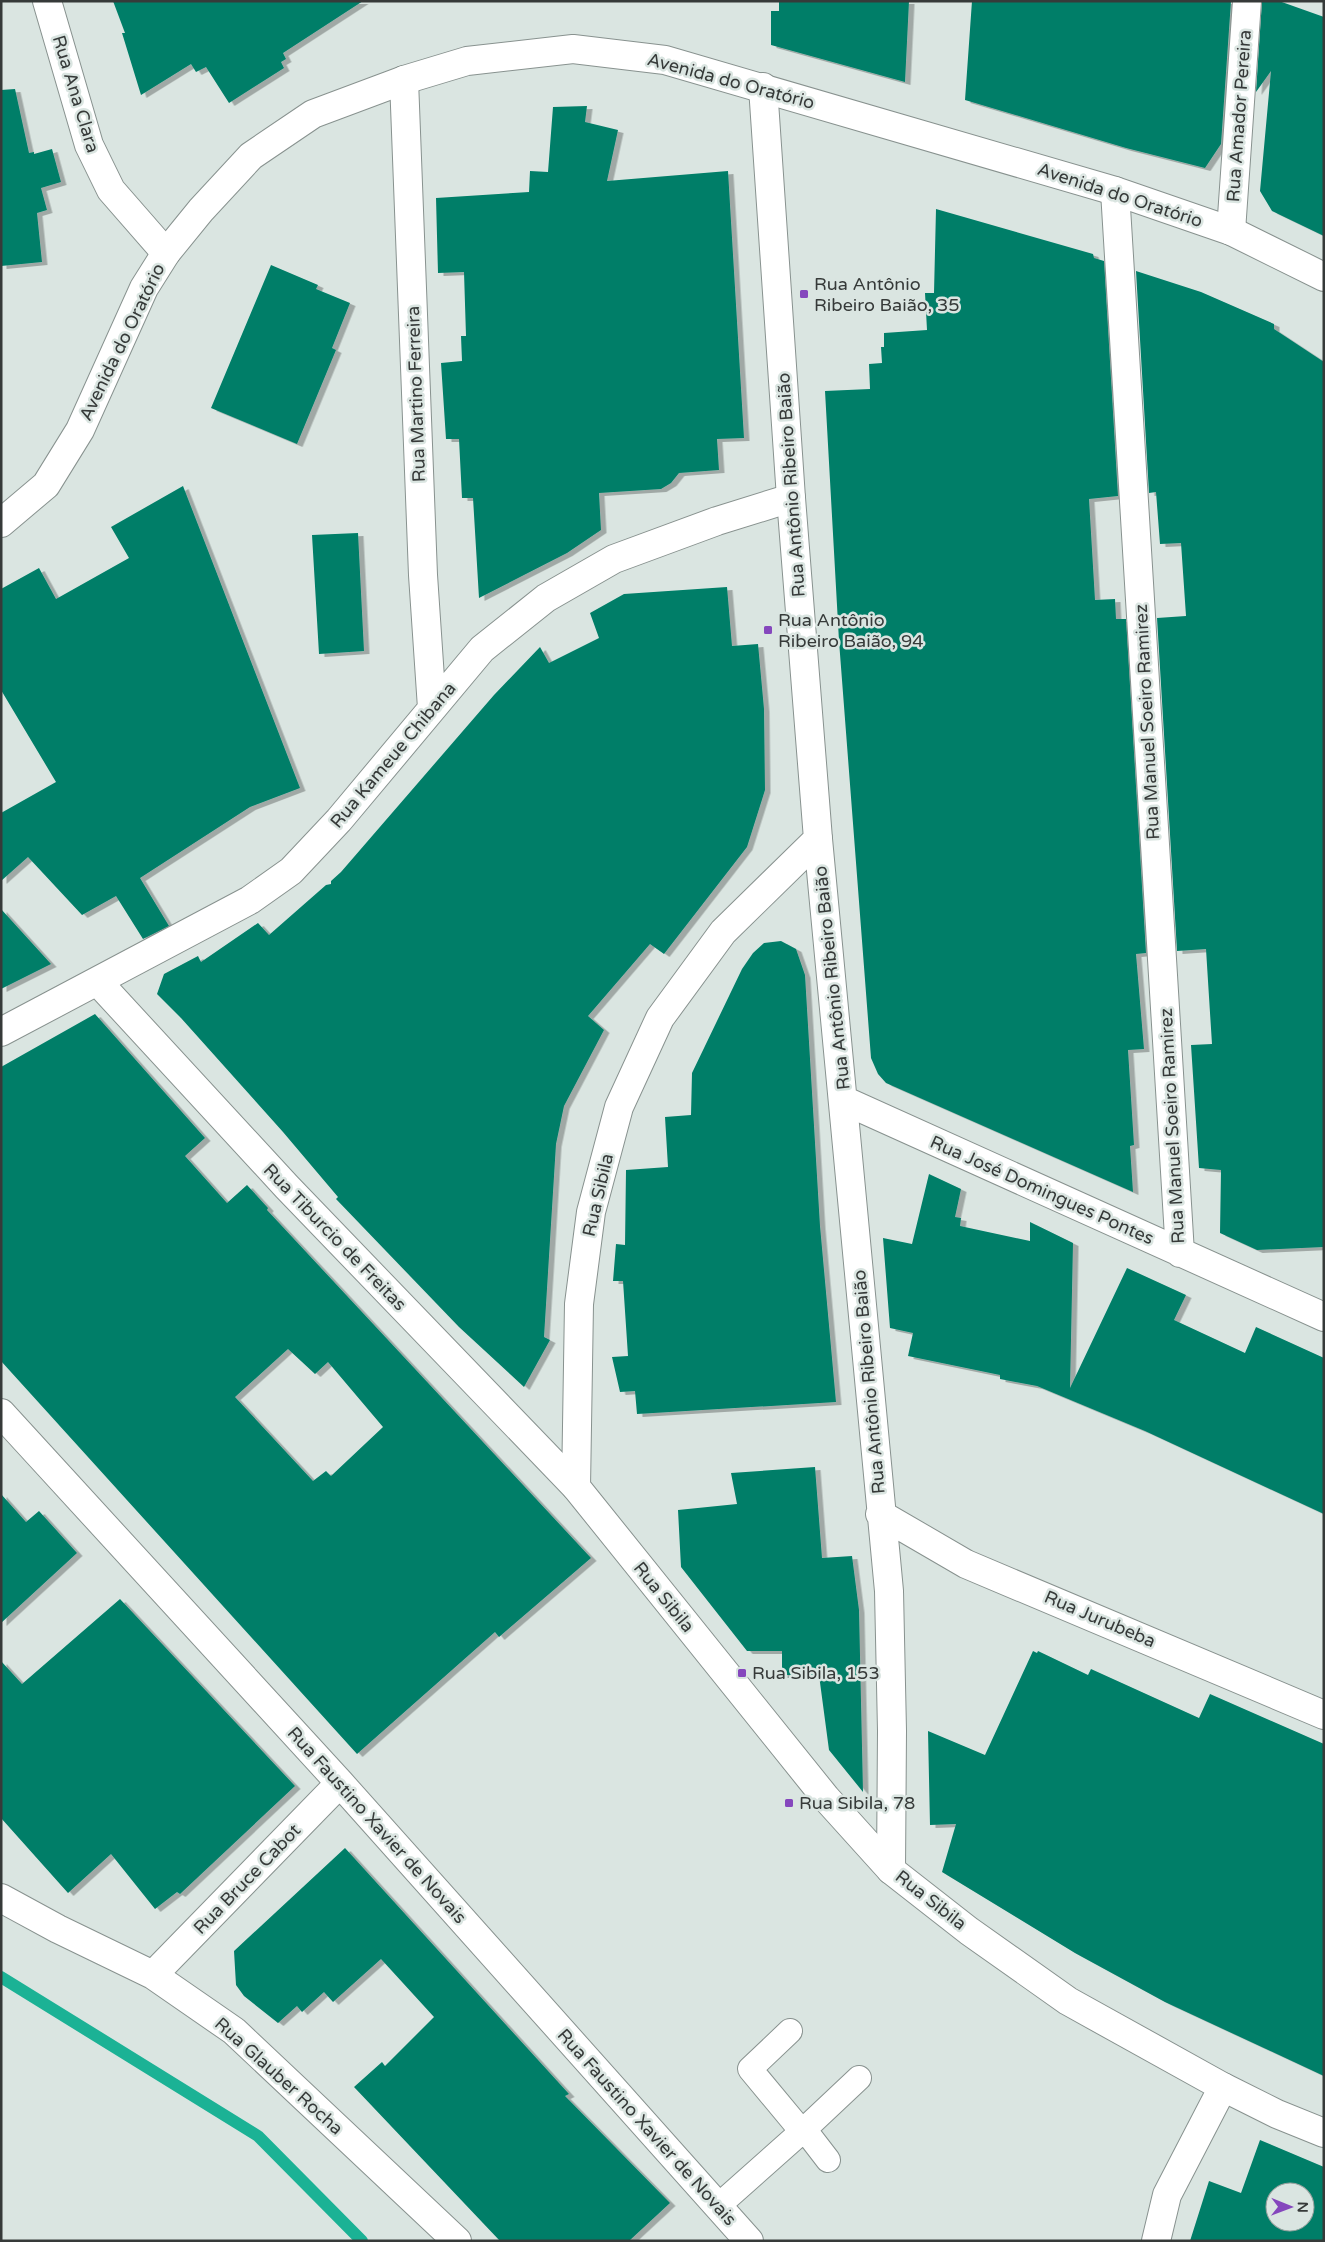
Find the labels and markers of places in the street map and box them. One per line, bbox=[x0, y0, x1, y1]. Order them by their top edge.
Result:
place label: Rua Antônio Ribeiro Baião, 35 bbox=[814, 273, 960, 316]
marker: Rua Antônio Ribeiro Baião, 35 bbox=[798, 288, 810, 300]
place label: Rua Antônio Ribeiro Baião, 94 bbox=[778, 609, 924, 652]
marker: Rua Antônio Ribeiro Baião, 94 bbox=[762, 624, 774, 636]
place label: Rua Sibila, 153 bbox=[752, 1662, 880, 1684]
marker: Rua Sibila, 153 bbox=[736, 1667, 748, 1679]
place label: Rua Sibila, 78 bbox=[799, 1792, 915, 1814]
marker: Rua Sibila, 78 bbox=[783, 1797, 795, 1809]

